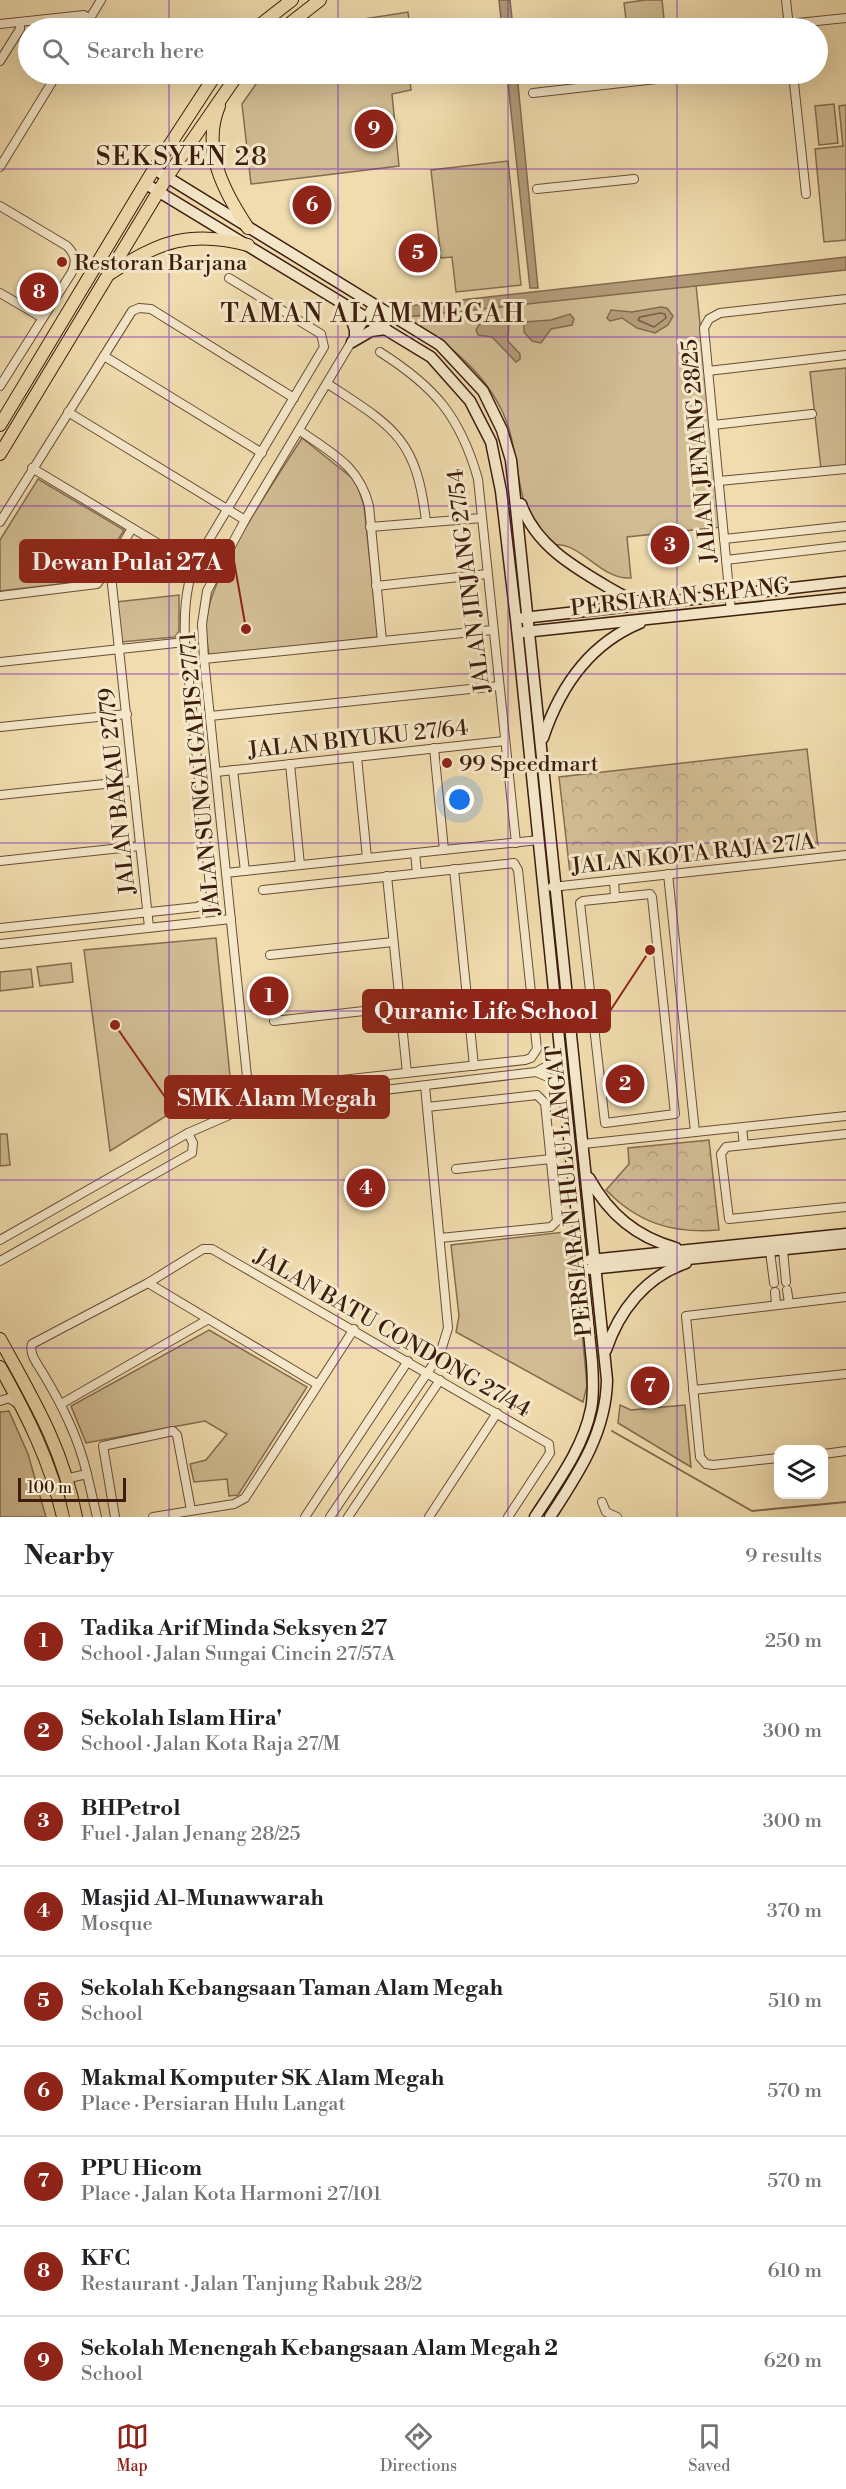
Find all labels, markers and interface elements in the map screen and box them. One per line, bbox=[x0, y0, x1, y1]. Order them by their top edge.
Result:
search box bbox=[18, 18, 828, 84]
icon: search bbox=[39, 35, 72, 68]
text: Search here bbox=[87, 38, 204, 65]
pin: 9 bbox=[354, 106, 394, 152]
district label: SEKSYEN 28 bbox=[96, 141, 268, 173]
pin: 6 bbox=[292, 182, 332, 228]
pin: 5 bbox=[398, 230, 438, 276]
place label: Restoran Barjana bbox=[74, 250, 248, 277]
marker: Restoran Barjana bbox=[55, 255, 69, 269]
pin: 8 bbox=[20, 270, 58, 314]
district label: TAMAN ALAM MEGAH bbox=[221, 298, 525, 330]
street label: JALAN JENANG 28/25 bbox=[676, 338, 723, 565]
street label: JALAN JINJANG 27/54 bbox=[442, 467, 497, 695]
pin: 3 bbox=[650, 522, 690, 568]
callout: Dewan Pulai 27A bbox=[20, 540, 234, 582]
text: Dewan Pulai 27A bbox=[32, 548, 223, 578]
street label: PERSIARAN SEPANG bbox=[569, 573, 791, 622]
street label: JALAN SUNGAI GAPIS 27/71 bbox=[175, 631, 226, 917]
street label: JALAN BAKAU 27/79 bbox=[93, 686, 142, 896]
street label: JALAN BIYUKU 27/64 bbox=[246, 715, 469, 765]
place label: 99 Speedmart bbox=[459, 751, 599, 778]
marker: 99 Speedmart bbox=[440, 756, 454, 770]
your location bbox=[445, 785, 474, 814]
street label: JALAN KOTA RAJA 27/A bbox=[569, 828, 817, 881]
pin: 1 bbox=[250, 974, 288, 1018]
callout: Quranic Life School bbox=[363, 990, 610, 1032]
text: Quranic Life School bbox=[374, 997, 598, 1027]
street label: PERSIARAN HULU LANGAT bbox=[541, 1044, 598, 1338]
pin: 2 bbox=[606, 1062, 644, 1106]
callout: SMK Alam Megah bbox=[165, 1076, 389, 1118]
text: SMK Alam Megah bbox=[177, 1084, 377, 1114]
pin: 4 bbox=[346, 1166, 386, 1210]
street label: JALAN BATU CONDONG 27/44 bbox=[248, 1242, 535, 1424]
pin: 7 bbox=[630, 1364, 670, 1408]
map controls bbox=[774, 1445, 828, 1499]
button: layers bbox=[774, 1445, 828, 1499]
scale bar bbox=[18, 1475, 126, 1502]
text: 100 m bbox=[27, 1478, 72, 1498]
text: Nearby bbox=[24, 1540, 114, 1572]
text: 9 results bbox=[745, 1544, 822, 1569]
text: Tadika Arif Minda Seksyen 27 bbox=[81, 1615, 387, 1642]
text: 1 bbox=[39, 1629, 48, 1654]
text: 250 m bbox=[765, 1629, 822, 1654]
text: School · Jalan Sungai Cincin 27/57A bbox=[81, 1642, 395, 1667]
text: Sekolah Islam Hira' bbox=[81, 1705, 282, 1732]
text: 2 bbox=[37, 1719, 50, 1744]
text: 300 m bbox=[763, 1719, 822, 1744]
text: School · Jalan Kota Raja 27/M bbox=[81, 1732, 340, 1757]
text: BHPetrol bbox=[81, 1795, 181, 1822]
text: 3 bbox=[37, 1809, 50, 1834]
text: 300 m bbox=[763, 1809, 822, 1834]
text: Fuel · Jalan Jenang 28/25 bbox=[81, 1822, 301, 1847]
text: Masjid Al-Munawwarah bbox=[81, 1885, 324, 1912]
text: 4 bbox=[37, 1899, 50, 1924]
text: 370 m bbox=[767, 1899, 822, 1924]
text: Mosque bbox=[81, 1912, 153, 1937]
text: Sekolah Kebangsaan Taman Alam Megah bbox=[81, 1975, 503, 2002]
text: 5 bbox=[37, 1989, 50, 2014]
text: 510 m bbox=[768, 1989, 822, 2014]
text: School bbox=[81, 2002, 143, 2027]
text: Makmal Komputer SK Alam Megah bbox=[81, 2065, 444, 2092]
text: 6 bbox=[37, 2079, 50, 2104]
text: 570 m bbox=[767, 2079, 822, 2104]
text: Place · Persiaran Hulu Langat bbox=[81, 2092, 346, 2117]
text: PPU Hicom bbox=[81, 2155, 202, 2182]
text: 7 bbox=[38, 2169, 49, 2194]
text: 570 m bbox=[767, 2169, 822, 2194]
text: Place · Jalan Kota Harmoni 27/101 bbox=[81, 2182, 381, 2207]
text: KFC bbox=[81, 2245, 130, 2272]
text: 8 bbox=[37, 2259, 50, 2284]
text: 610 m bbox=[768, 2259, 822, 2284]
text: Restaurant · Jalan Tanjung Rabuk 28/2 bbox=[81, 2272, 423, 2297]
text: Sekolah Menengah Kebangsaan Alam Megah 2 bbox=[81, 2335, 558, 2362]
text: 9 bbox=[37, 2349, 50, 2374]
text: 620 m bbox=[764, 2349, 822, 2374]
text: School bbox=[81, 2362, 143, 2387]
tab: Map bbox=[116, 2420, 149, 2476]
tab: Directions bbox=[380, 2420, 457, 2476]
tab: Saved bbox=[688, 2420, 730, 2476]

